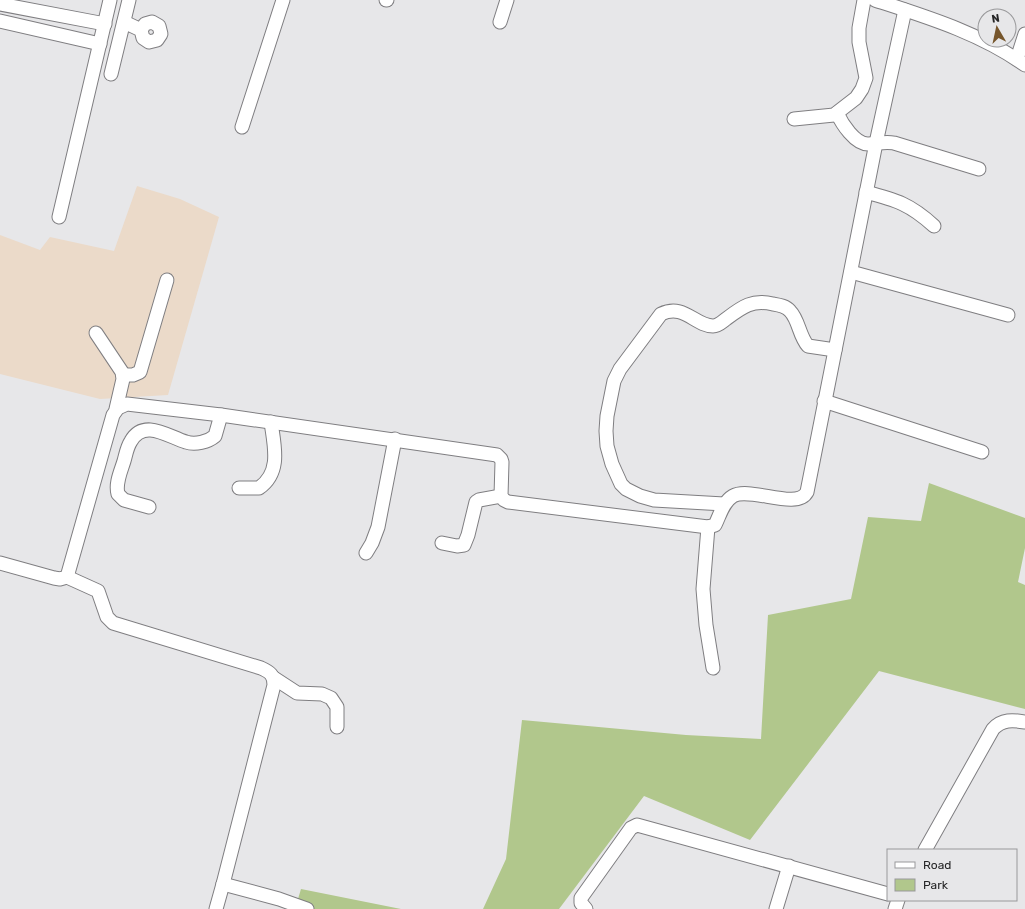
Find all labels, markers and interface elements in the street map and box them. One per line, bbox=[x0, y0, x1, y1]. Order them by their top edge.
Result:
north arrow bbox=[977, 8, 1017, 48]
text: N bbox=[991, 12, 1001, 26]
legend bbox=[887, 849, 1017, 901]
text: Road bbox=[923, 858, 951, 872]
text: Park bbox=[923, 878, 949, 892]

